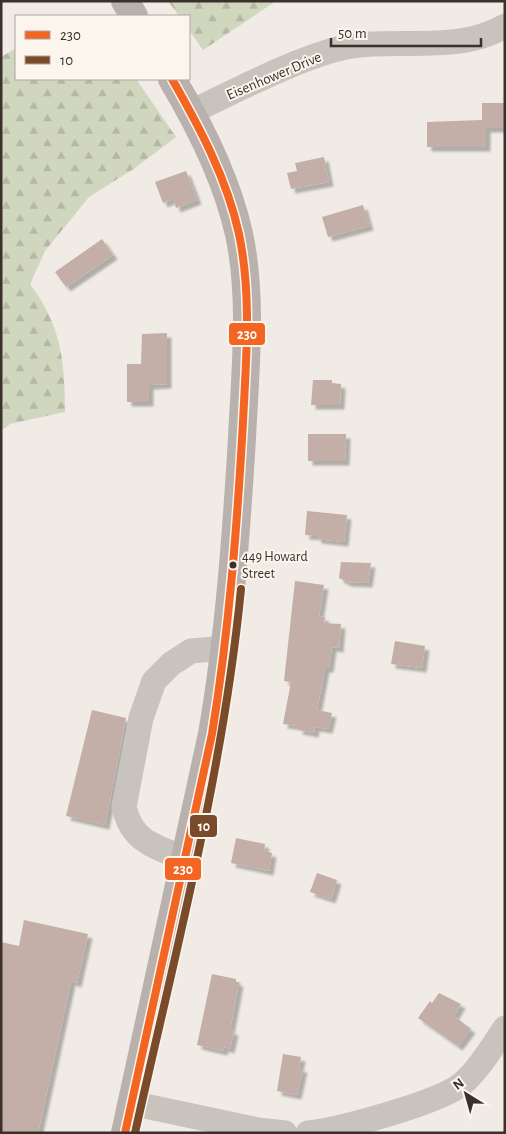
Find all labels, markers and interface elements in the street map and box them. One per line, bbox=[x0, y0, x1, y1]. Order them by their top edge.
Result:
legend bbox=[15, 15, 190, 80]
scale bar bbox=[331, 15, 481, 47]
text: 50 m bbox=[338, 26, 367, 41]
text: 230 bbox=[60, 28, 81, 43]
street label: Eisenhower Drive bbox=[224, 49, 324, 103]
text: 10 bbox=[60, 53, 73, 68]
line badge: 230 bbox=[228, 322, 266, 346]
text: 230 bbox=[237, 328, 257, 342]
place label: 449 Howard Street bbox=[242, 550, 308, 581]
marker: 449 Howard Street bbox=[228, 560, 238, 570]
line badge: 10 bbox=[189, 814, 218, 838]
text: 10 bbox=[198, 820, 210, 834]
line badge: 230 bbox=[164, 857, 202, 881]
text: 230 bbox=[173, 863, 193, 877]
north arrow bbox=[441, 1069, 491, 1119]
text: N bbox=[451, 1076, 467, 1093]

